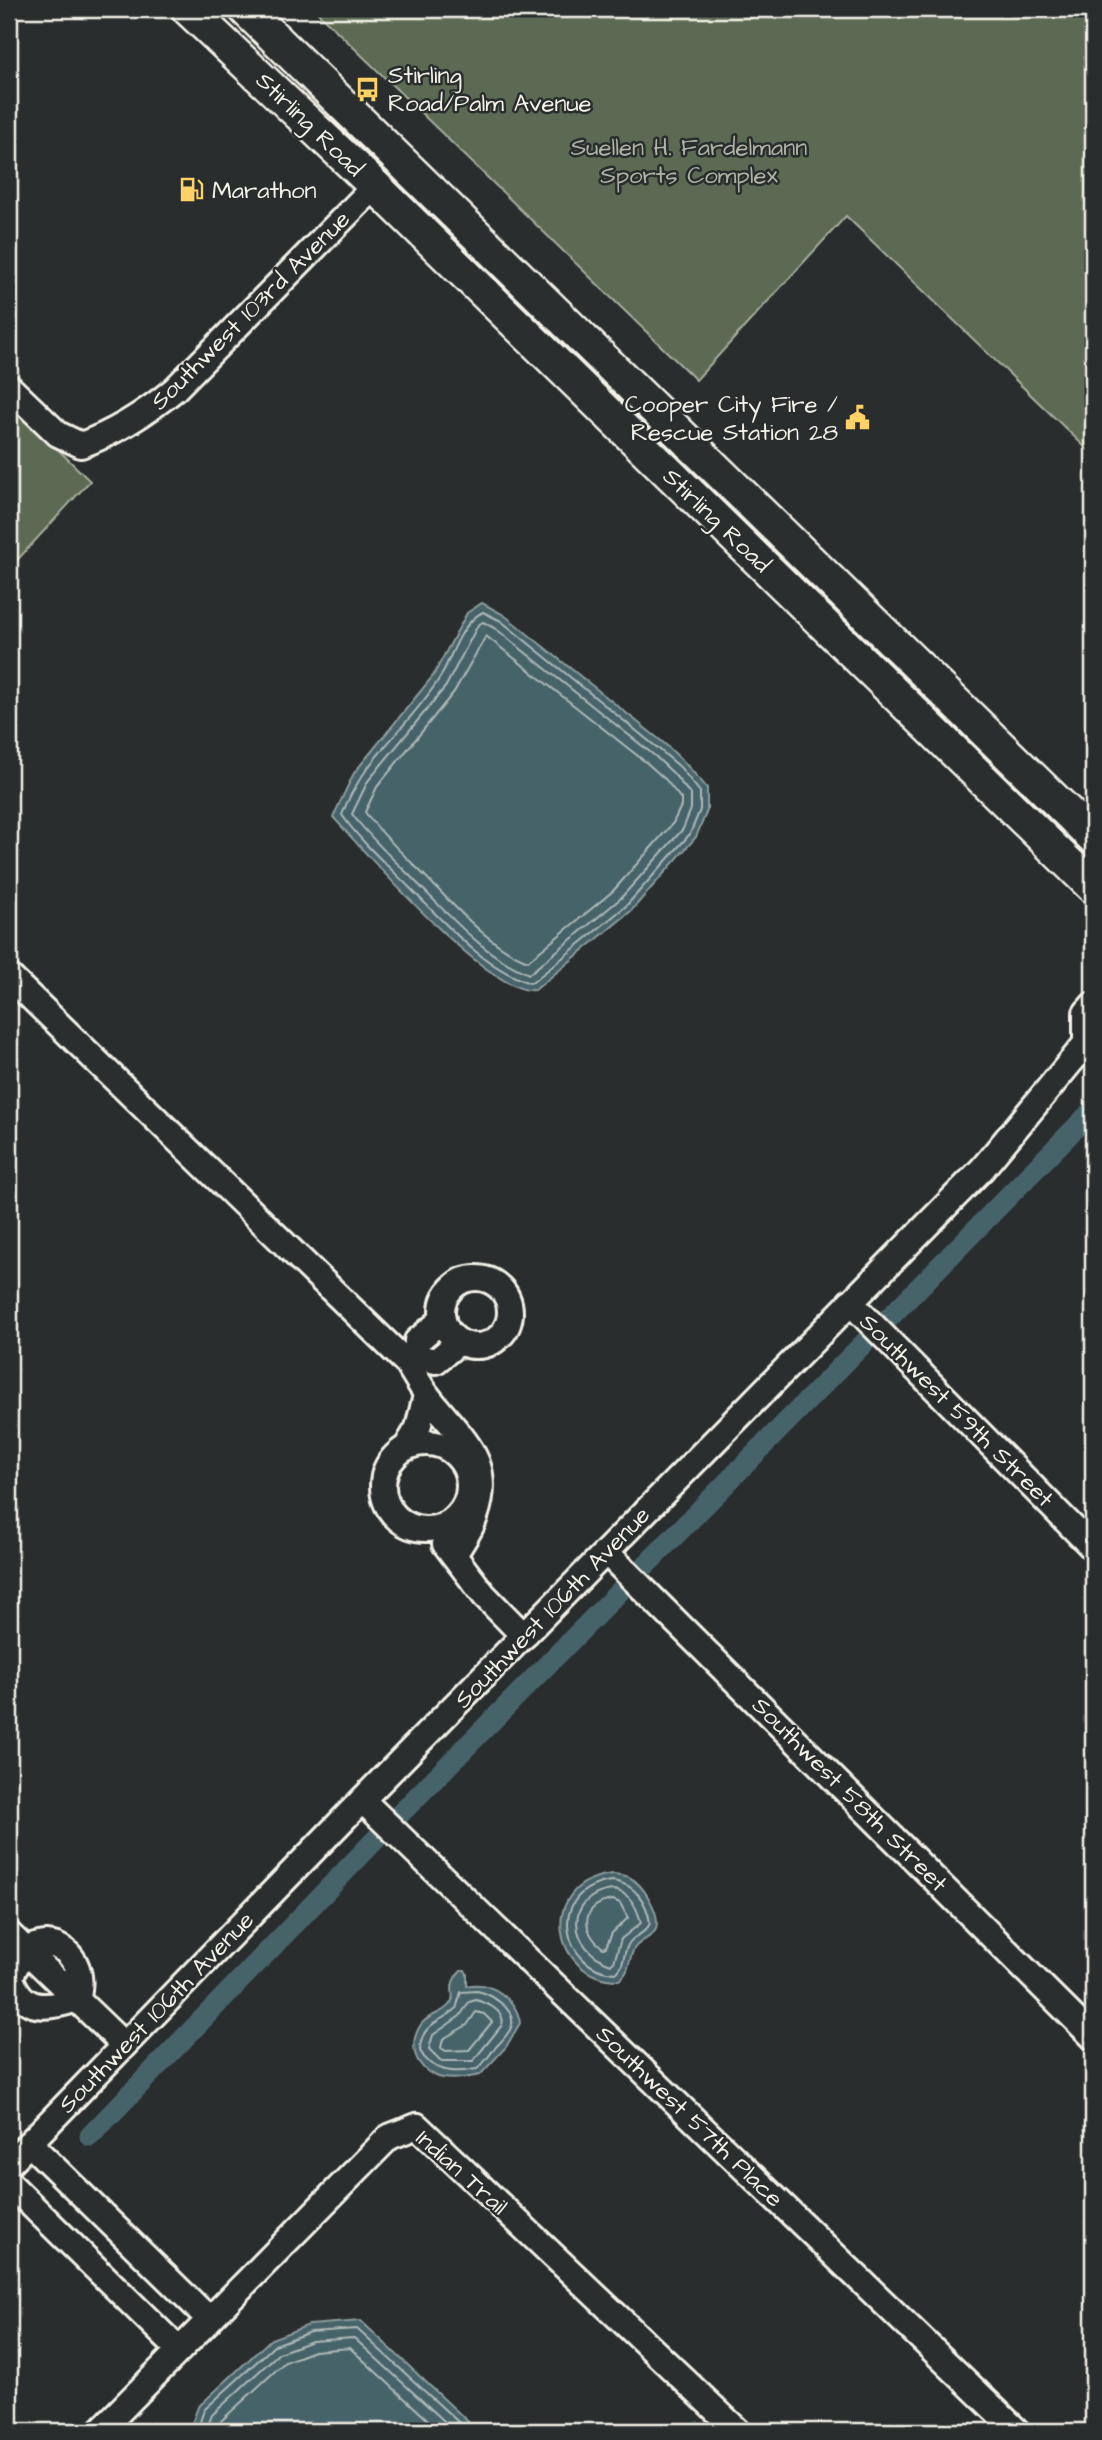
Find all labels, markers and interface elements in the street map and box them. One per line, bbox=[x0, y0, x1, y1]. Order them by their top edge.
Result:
place label: Stirling Road/Palm Avenue bbox=[388, 59, 592, 121]
street label: Stirling Road bbox=[247, 64, 371, 186]
bus stop icon: Stirling Road/Palm Avenue bbox=[354, 75, 382, 103]
park label: Suellen H. Fardelmann Sports Complex bbox=[571, 131, 807, 193]
place label: Marathon bbox=[212, 174, 317, 208]
fuel station icon: Marathon bbox=[178, 176, 206, 204]
street label: Southwest 103rd Avenue bbox=[143, 203, 358, 418]
place label: Cooper City Fire / Rescue Station 28 bbox=[625, 388, 838, 450]
public building icon: Cooper City Fire / Rescue Station 28 bbox=[844, 404, 872, 432]
street label: Stirling Road bbox=[654, 460, 778, 582]
street label: Southwest 59th Street bbox=[852, 1306, 1061, 1516]
street label: Southwest 106th Avenue bbox=[447, 1499, 658, 1716]
street label: Southwest 58th Street bbox=[744, 1689, 955, 1900]
street label: Southwest 106th Avenue bbox=[51, 1904, 262, 2121]
street label: Southwest 57th Place bbox=[588, 2018, 791, 2215]
street label: Indian Trail bbox=[408, 2122, 515, 2223]

